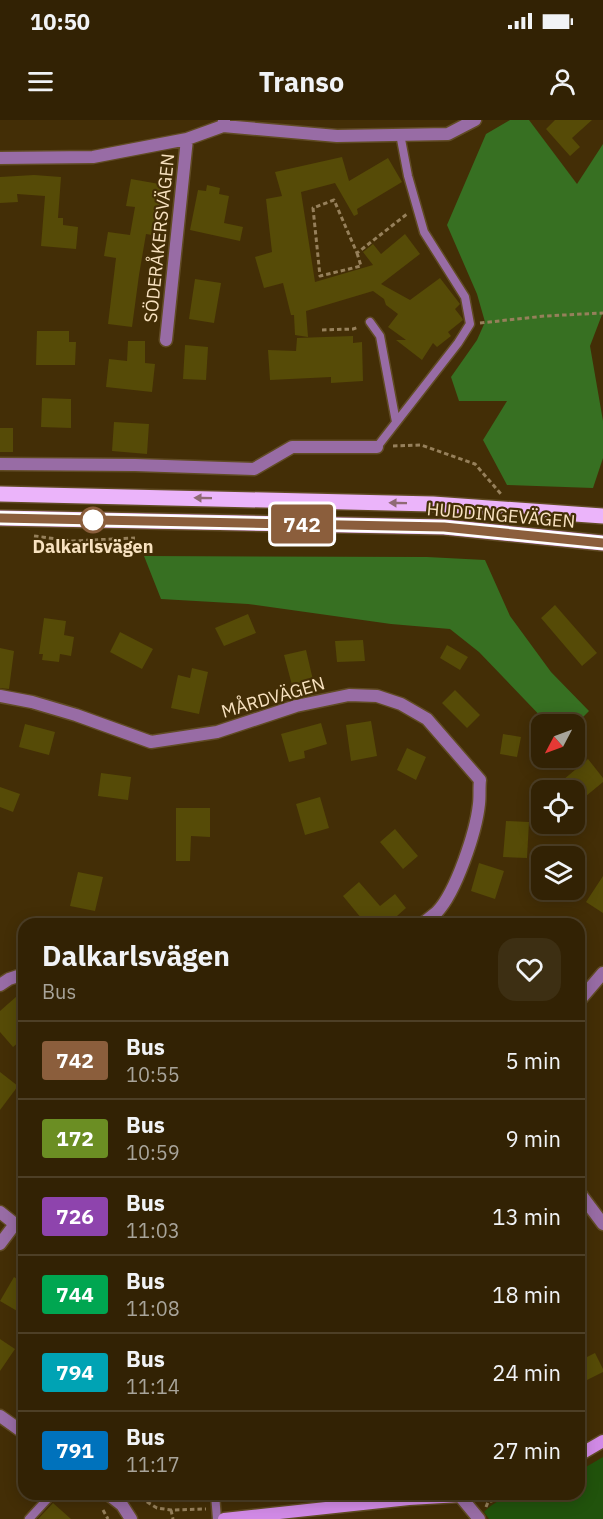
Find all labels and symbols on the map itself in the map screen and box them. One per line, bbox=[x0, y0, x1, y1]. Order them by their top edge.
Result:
street label: SÖDERÅKERSVÄGEN bbox=[138, 152, 179, 324]
one-way arrow bbox=[194, 494, 213, 503]
street label: HUDDINGEVÄGEN bbox=[426, 497, 576, 533]
one-way arrow bbox=[388, 498, 407, 508]
line badge: 742 bbox=[268, 504, 336, 544]
marker: Dalkarlsvägen bbox=[80, 507, 106, 533]
place label: Dalkarlsvägen bbox=[33, 535, 153, 558]
street label: MÅRDVÄGEN bbox=[218, 670, 327, 723]
north arrow bbox=[531, 714, 585, 768]

